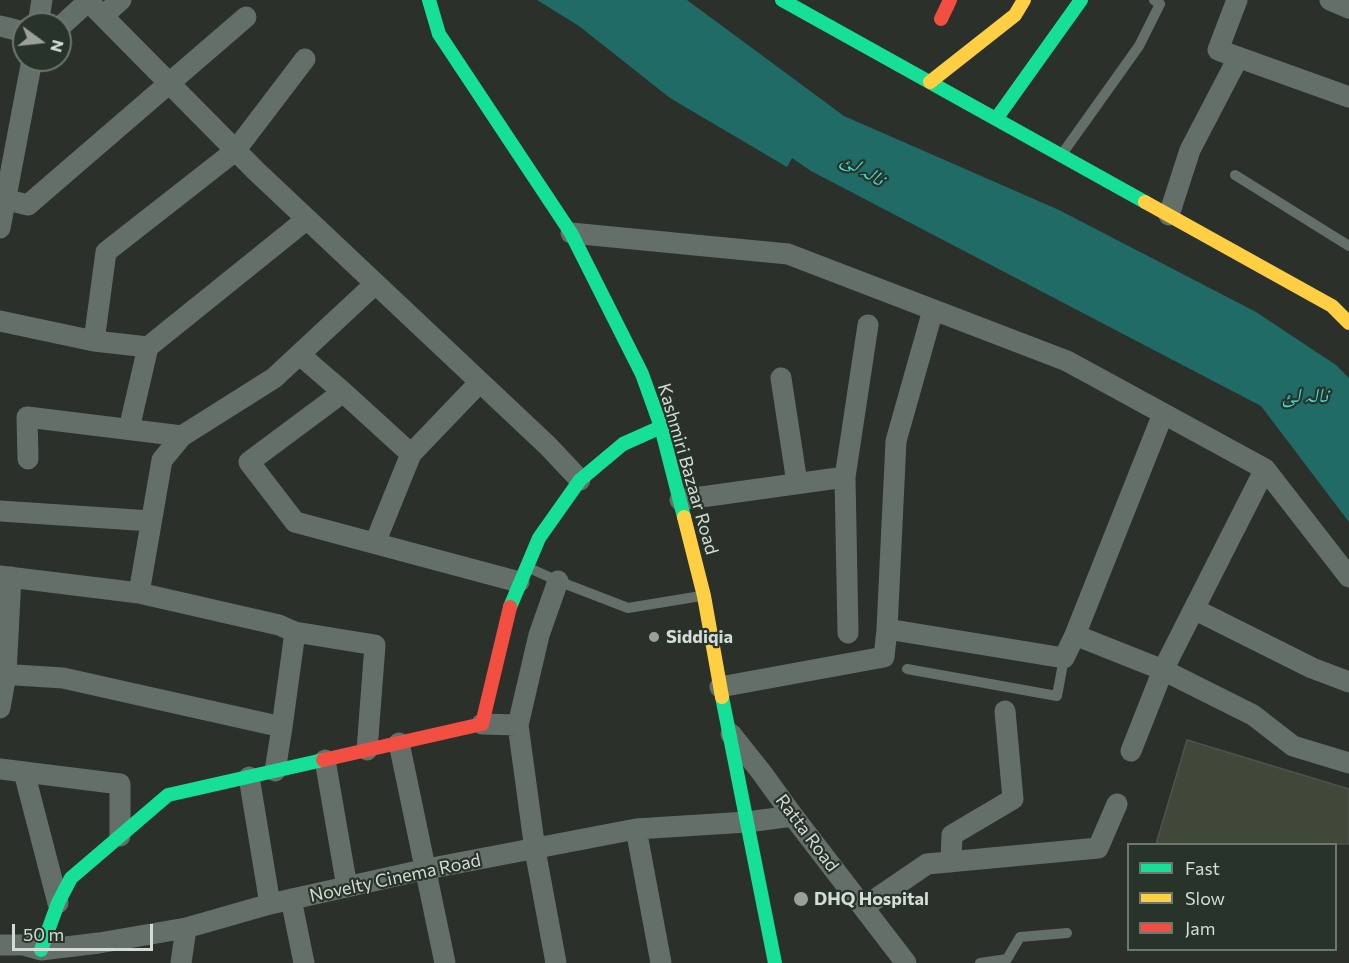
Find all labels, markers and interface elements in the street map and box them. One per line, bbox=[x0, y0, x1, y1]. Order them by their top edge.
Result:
north arrow bbox=[12, 12, 72, 72]
text: N bbox=[47, 38, 69, 55]
water label: نالہ لئ bbox=[837, 147, 889, 191]
street label: Kashmiri Bazaar Road bbox=[653, 381, 723, 557]
water label: نالہ لئ bbox=[1282, 383, 1328, 407]
place label: Siddiqia bbox=[666, 626, 733, 648]
marker: Siddiqia bbox=[647, 630, 661, 644]
street label: Ratta Road bbox=[771, 790, 843, 876]
legend bbox=[1127, 843, 1337, 951]
street label: Novelty Cinema Road bbox=[307, 849, 483, 907]
text: Fast bbox=[1185, 857, 1220, 879]
text: Slow bbox=[1185, 887, 1225, 909]
place label: DHQ Hospital bbox=[814, 888, 929, 910]
marker: DHQ Hospital bbox=[792, 890, 810, 908]
scale bar bbox=[15, 912, 156, 950]
text: Jam bbox=[1185, 917, 1215, 939]
text: 50 m bbox=[23, 923, 64, 945]

